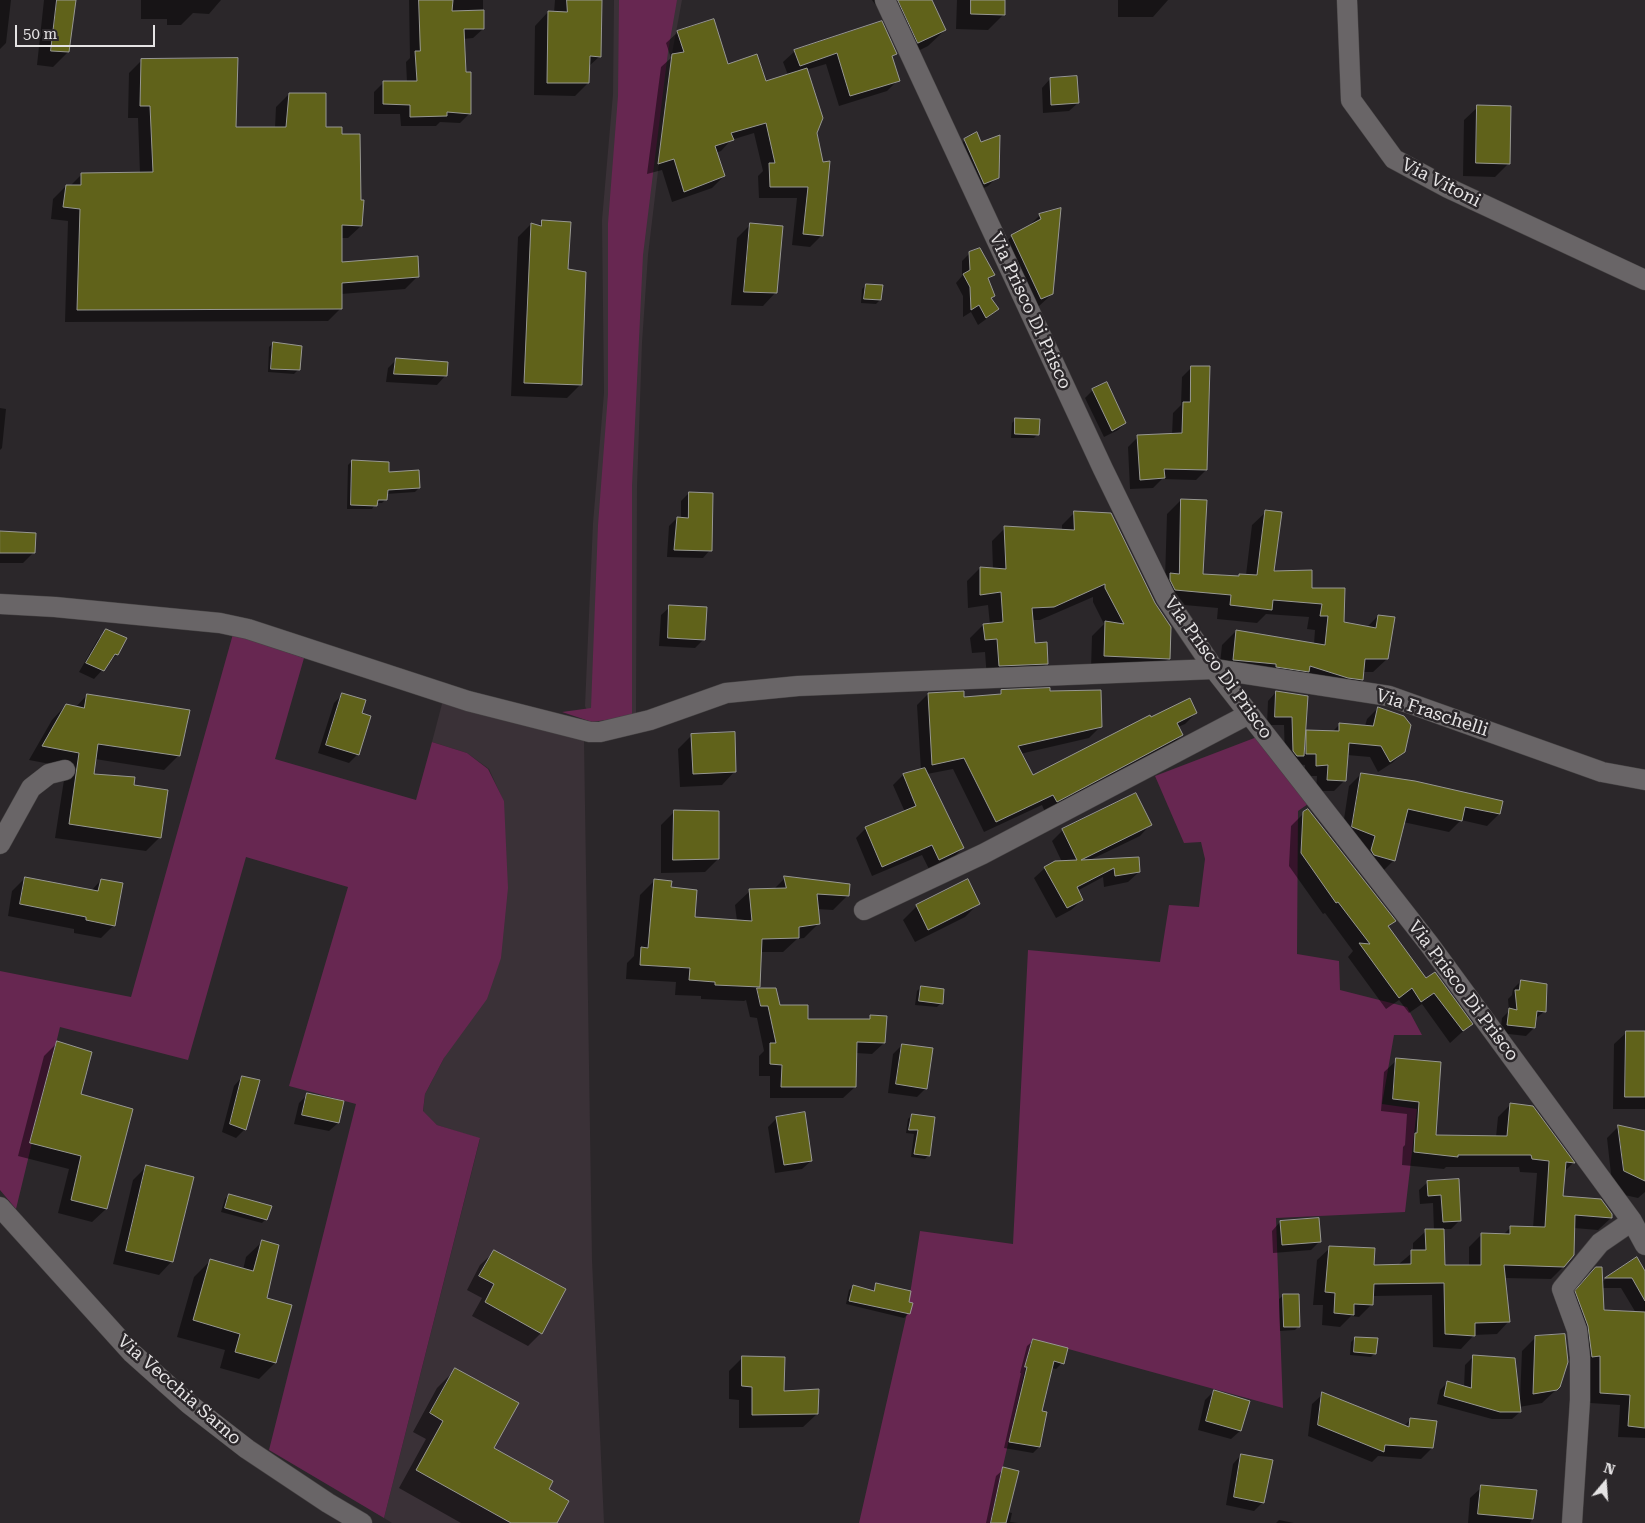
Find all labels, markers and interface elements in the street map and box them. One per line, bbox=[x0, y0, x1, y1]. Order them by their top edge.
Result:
scale bar bbox=[18, 15, 158, 47]
text: 50 m bbox=[23, 25, 57, 43]
street label: Via Vitoni bbox=[1398, 154, 1484, 212]
street label: Via Prisco Di Prisco bbox=[984, 229, 1076, 393]
street label: Via Prisco Di Prisco bbox=[1159, 593, 1277, 743]
street label: Via Fraschelli bbox=[1373, 685, 1491, 741]
street label: Via Prisco Di Prisco bbox=[1403, 917, 1523, 1065]
street label: Via Vecchia Sarno bbox=[113, 1330, 245, 1450]
north arrow bbox=[1580, 1458, 1630, 1508]
text: N bbox=[1602, 1459, 1617, 1478]

